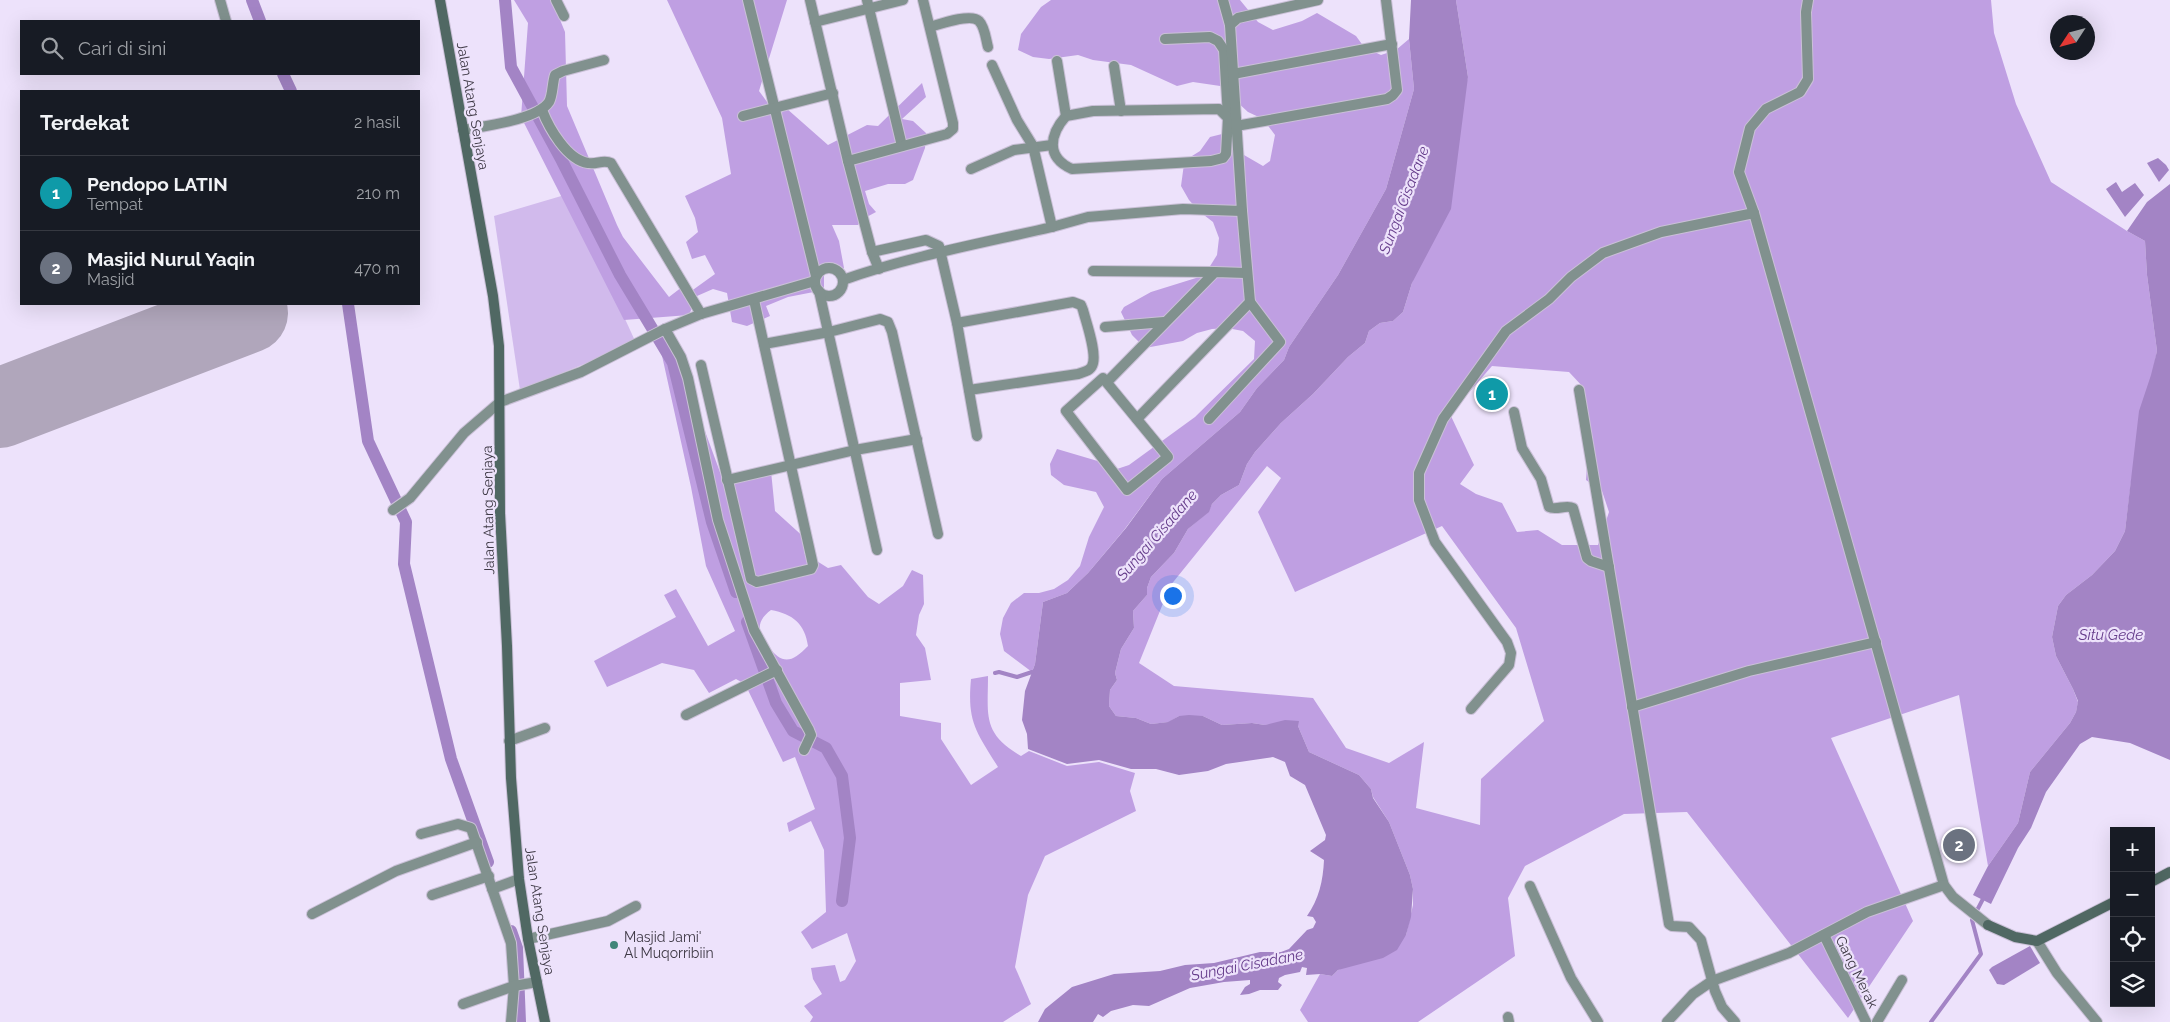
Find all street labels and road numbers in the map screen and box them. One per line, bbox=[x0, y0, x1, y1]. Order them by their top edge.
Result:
street label: Jalan Atang Senjaya bbox=[454, 41, 492, 171]
street label: Jalan Atang Senjaya bbox=[479, 445, 497, 575]
street label: Jalan Atang Senjaya bbox=[522, 846, 558, 976]
street label: Gang Merak bbox=[1833, 933, 1882, 1011]

